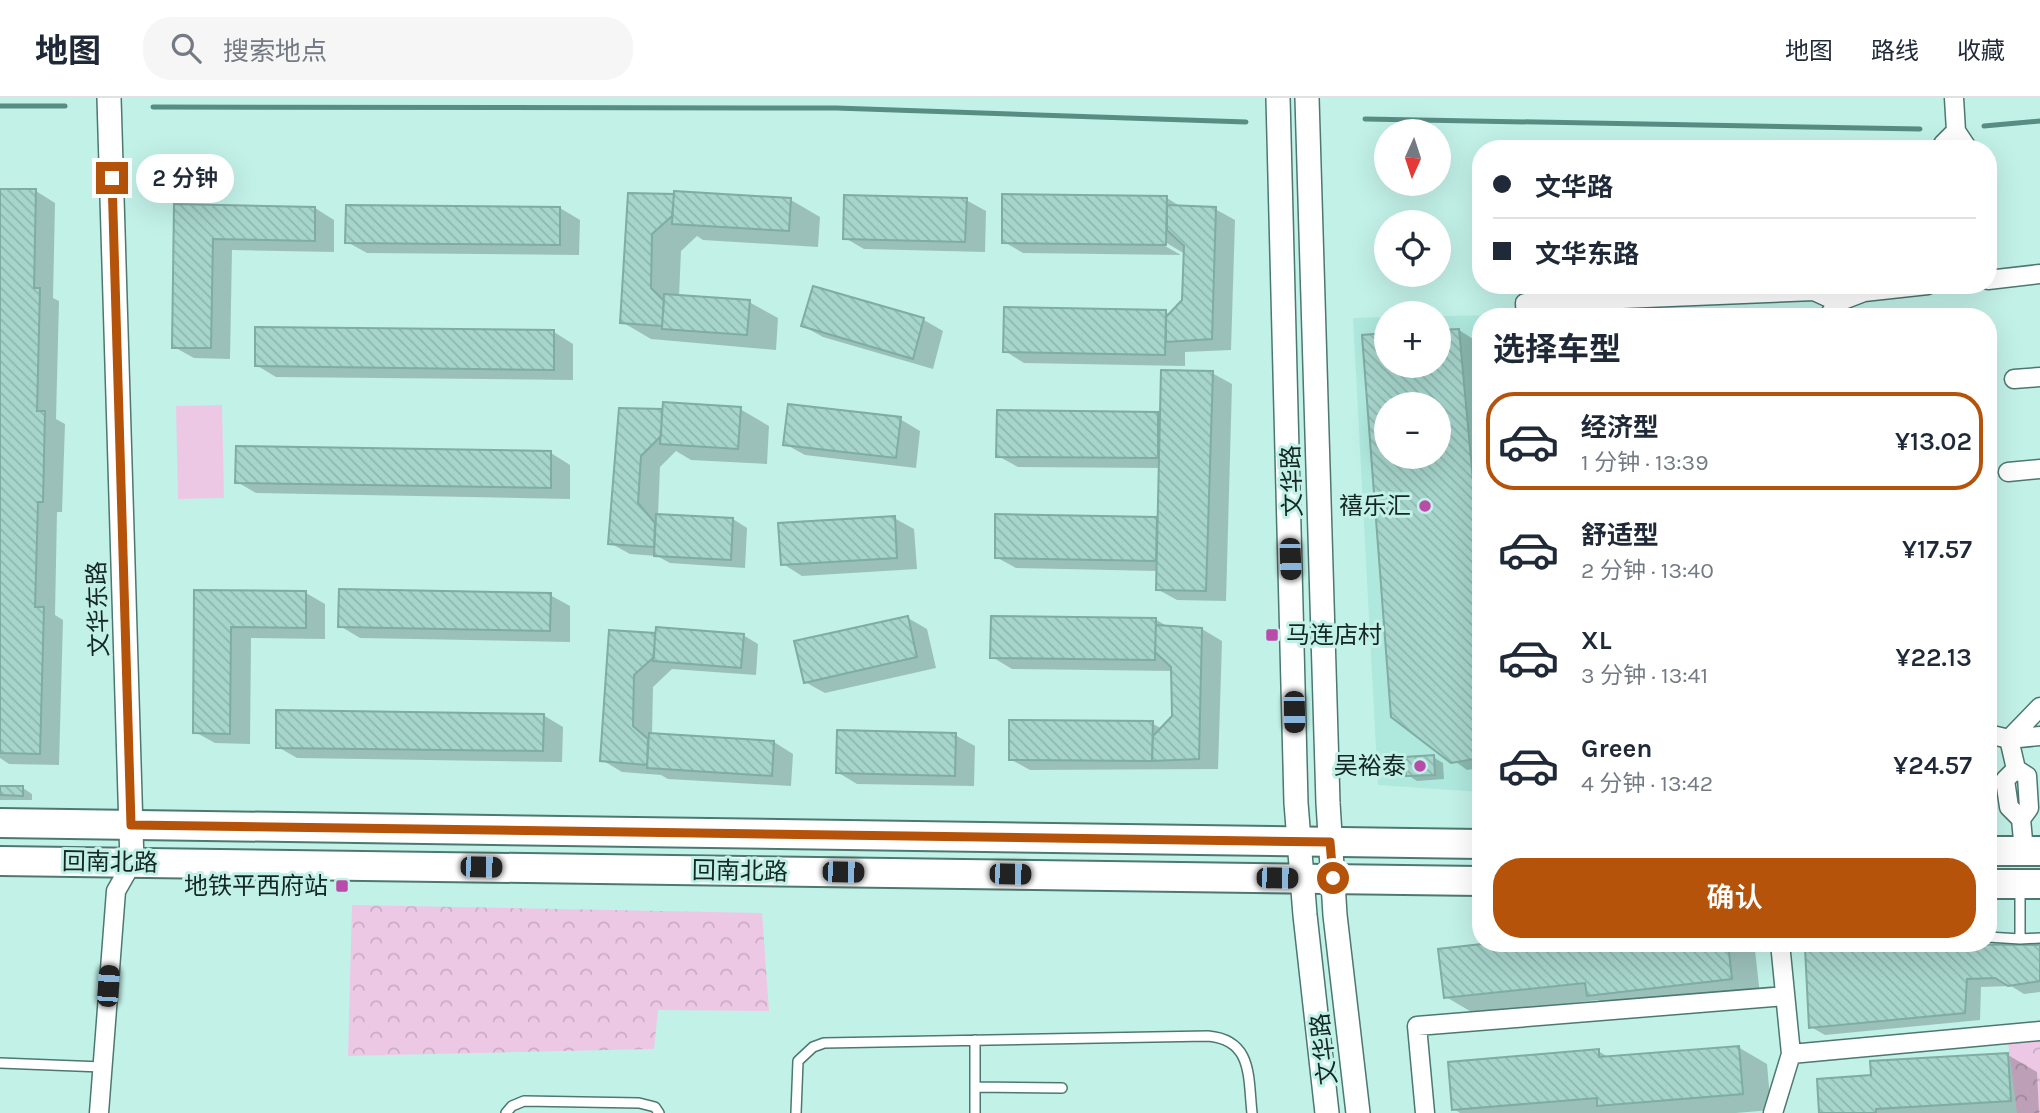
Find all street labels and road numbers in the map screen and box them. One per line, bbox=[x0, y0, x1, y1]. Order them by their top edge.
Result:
street label: 文华路 bbox=[1277, 445, 1307, 517]
street label: 文华东路 bbox=[82, 561, 114, 657]
street label: 回南北路 bbox=[62, 847, 158, 877]
street label: 回南北路 bbox=[692, 856, 788, 886]
street label: 文华路 bbox=[1306, 1012, 1342, 1086]

